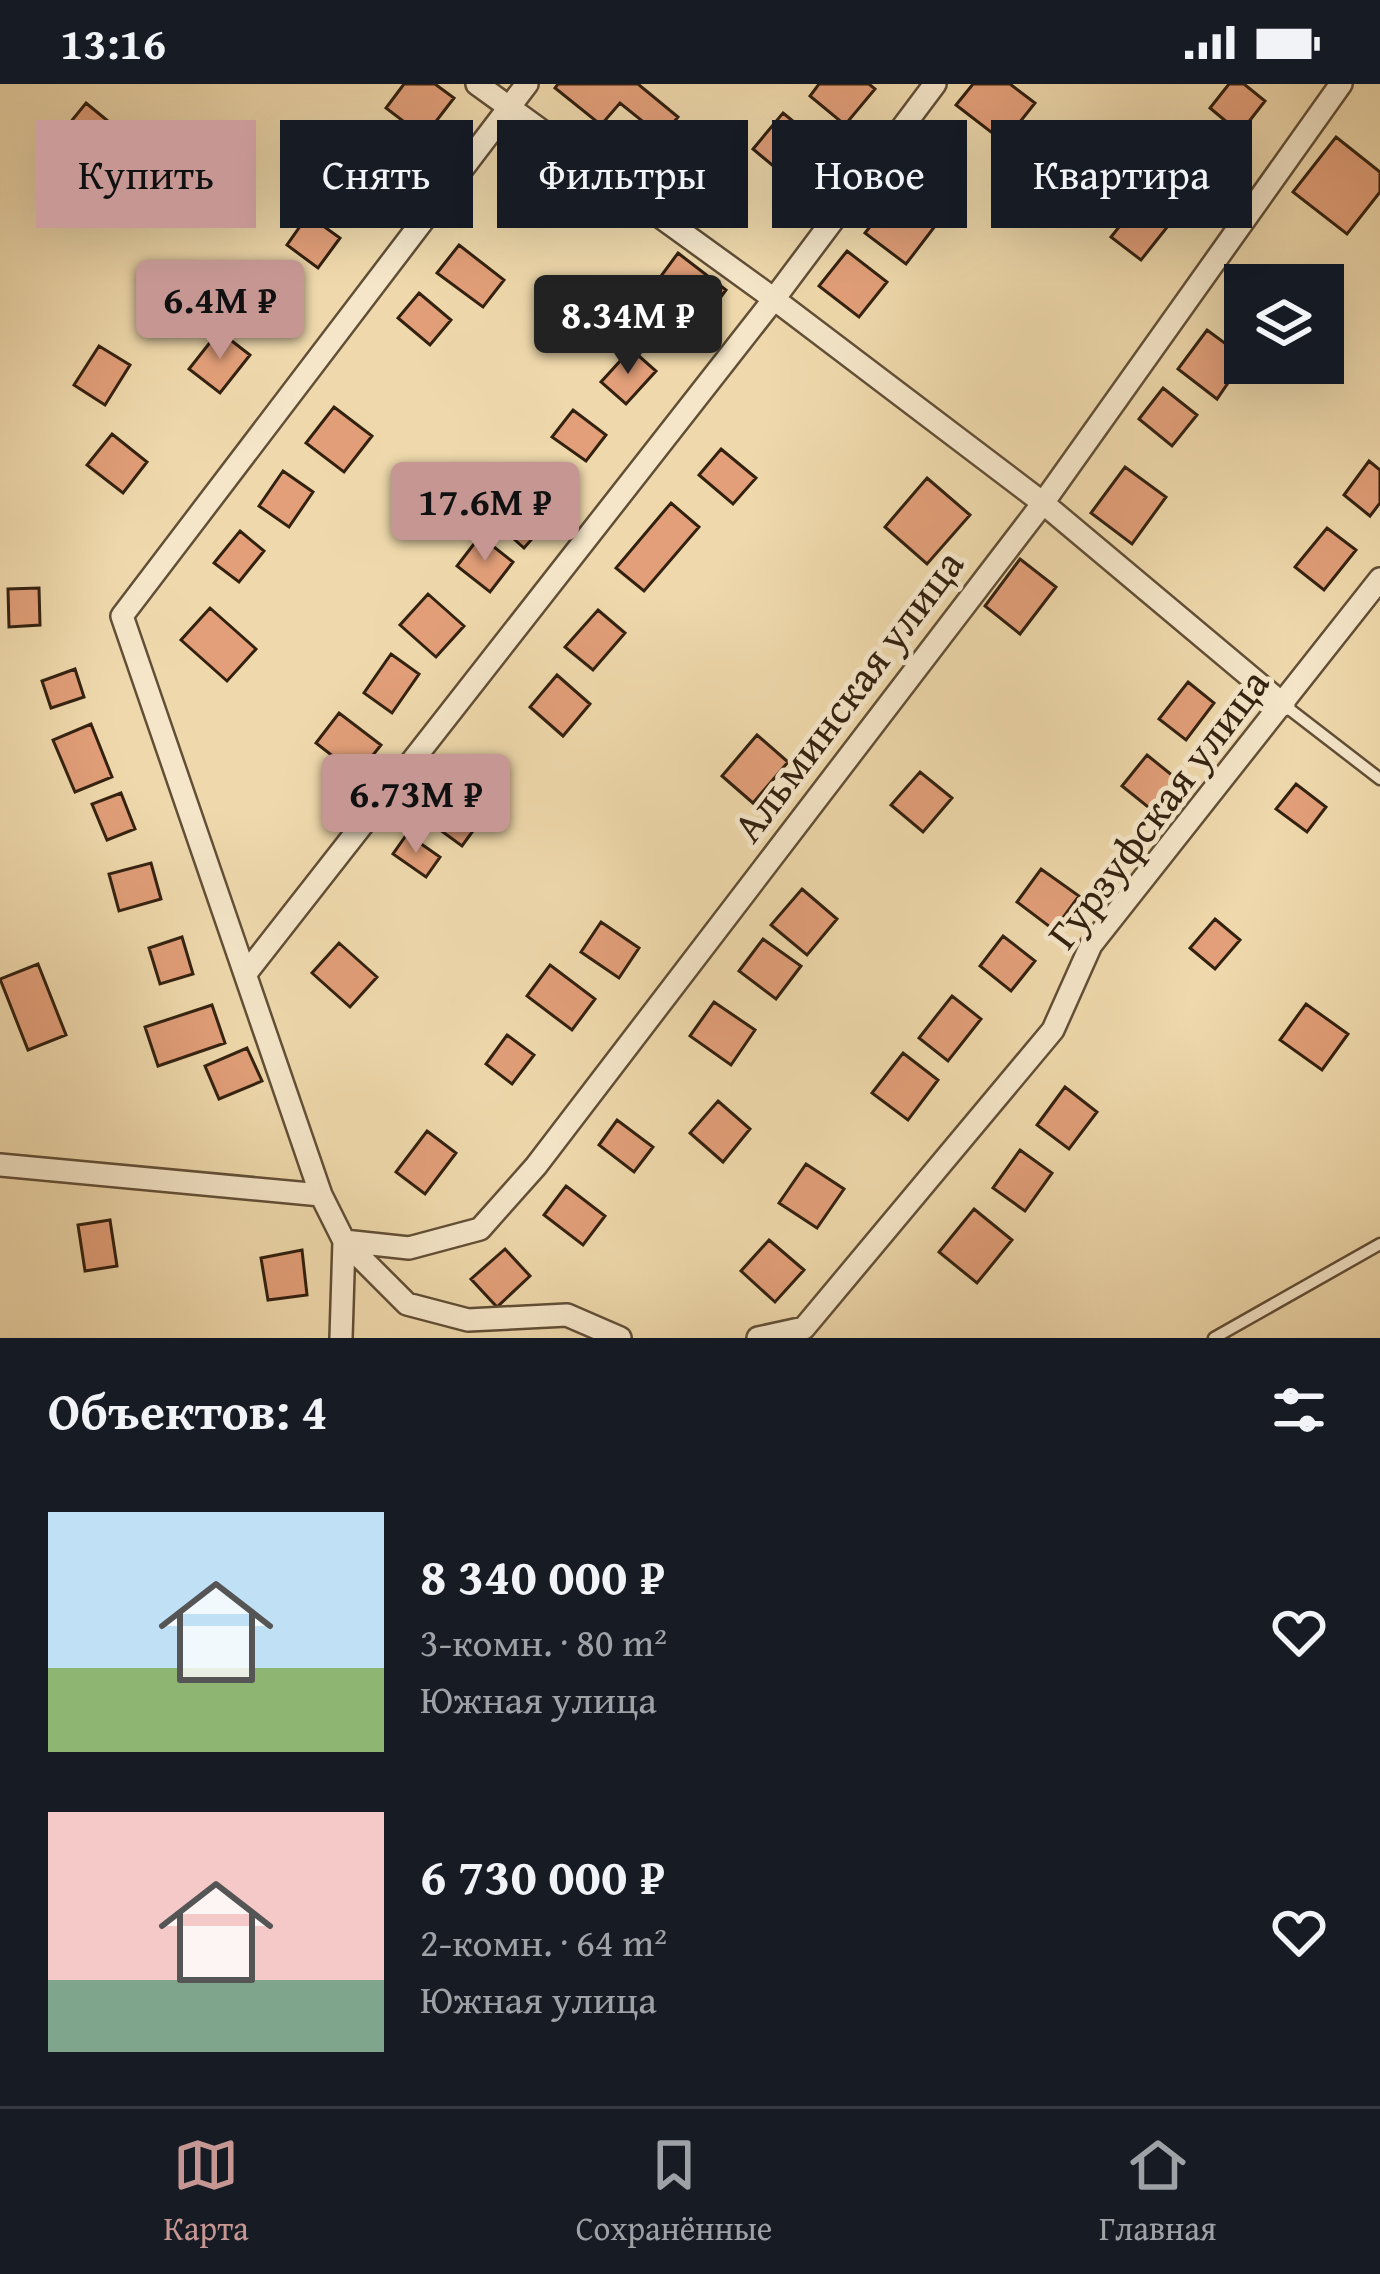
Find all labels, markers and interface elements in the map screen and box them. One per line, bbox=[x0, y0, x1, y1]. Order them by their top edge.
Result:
text: 13:16 bbox=[60, 10, 166, 75]
chip: Купить bbox=[36, 120, 256, 228]
chip: Снять bbox=[280, 120, 473, 228]
chip: Фильтры bbox=[497, 120, 748, 228]
chip: Новое bbox=[772, 120, 967, 228]
chip: Квартира bbox=[991, 120, 1252, 228]
pin: 6.4M ₽ bbox=[122, 260, 318, 362]
map controls bbox=[1224, 264, 1344, 384]
button: layers bbox=[1224, 264, 1344, 384]
text: 6.4M ₽ bbox=[163, 270, 277, 327]
pin: 8.34M ₽ bbox=[517, 275, 739, 377]
text: 8.34M ₽ bbox=[561, 285, 695, 342]
pin: 17.6M ₽ bbox=[374, 462, 596, 564]
text: 17.6M ₽ bbox=[418, 472, 552, 529]
street label: Альминская улица bbox=[717, 536, 977, 854]
street label: Гурзуфская улица bbox=[1031, 655, 1283, 961]
pin: 6.73M ₽ bbox=[305, 754, 527, 856]
text: 6.73M ₽ bbox=[349, 764, 483, 821]
text: Объектов: 4 bbox=[48, 1373, 328, 1448]
icon: filters bbox=[1266, 1377, 1332, 1443]
text: 8 340 000 ₽ bbox=[420, 1538, 665, 1613]
icon: home bbox=[144, 1560, 288, 1704]
icon: heart bbox=[1266, 1599, 1332, 1665]
text: 3-комн. · 80 m² bbox=[420, 1613, 667, 1670]
text: Южная улица bbox=[420, 1670, 657, 1727]
text: 6 730 000 ₽ bbox=[420, 1838, 665, 1913]
icon: home bbox=[144, 1860, 288, 2004]
icon: heart bbox=[1266, 1899, 1332, 1965]
text: 2-комн. · 64 m² bbox=[420, 1913, 667, 1970]
text: Южная улица bbox=[420, 1970, 657, 2027]
tab: Карта bbox=[163, 2132, 249, 2252]
tab: Сохранённые bbox=[576, 2132, 772, 2252]
tab: Главная bbox=[1099, 2132, 1217, 2252]

